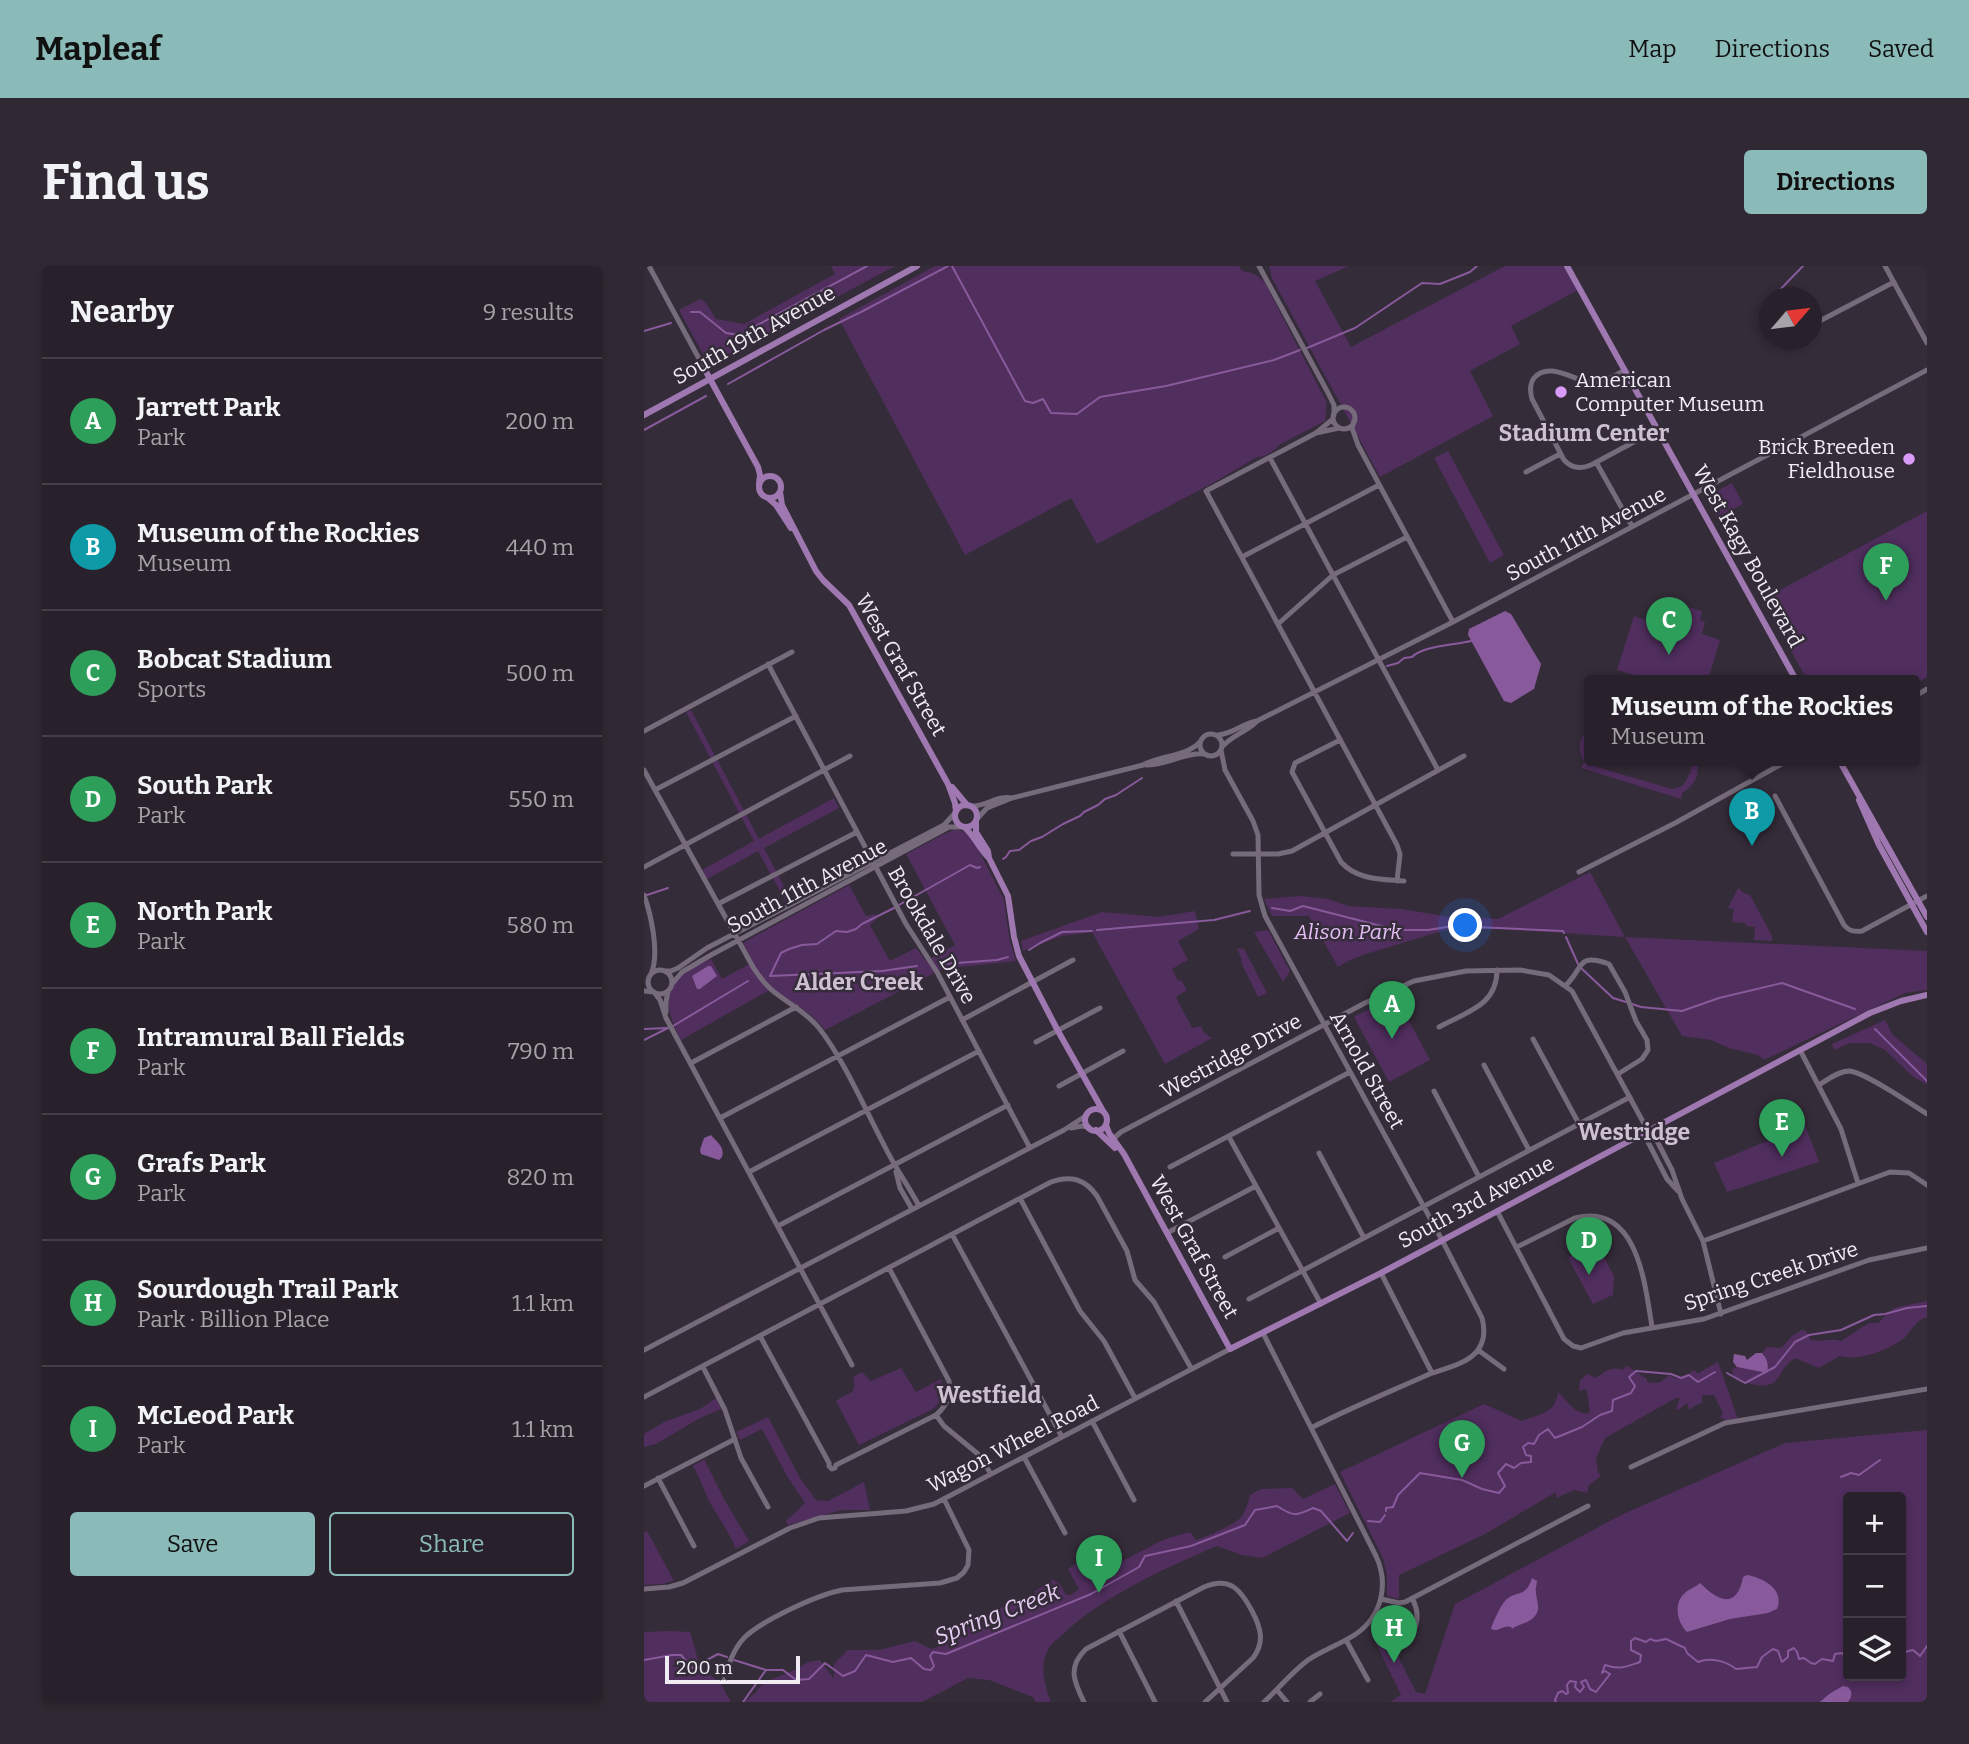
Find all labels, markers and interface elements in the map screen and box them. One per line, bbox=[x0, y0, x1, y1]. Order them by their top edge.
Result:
text: Mapleaf bbox=[35, 29, 161, 69]
text: Map bbox=[1628, 35, 1677, 63]
text: Directions bbox=[1715, 35, 1830, 63]
text: Saved bbox=[1868, 35, 1934, 63]
button: Directions bbox=[1744, 150, 1927, 214]
text: Find us bbox=[42, 153, 210, 212]
street label: South 19th Avenue bbox=[668, 280, 840, 390]
north arrow bbox=[1759, 287, 1822, 350]
text: Nearby bbox=[70, 294, 174, 330]
text: 9 results bbox=[483, 298, 574, 326]
place label: American Computer Museum bbox=[1575, 367, 1764, 417]
marker: American Computer Museum bbox=[1553, 384, 1569, 400]
text: Jarrett Park bbox=[137, 392, 281, 423]
text: A bbox=[85, 407, 101, 435]
text: 200 m bbox=[505, 407, 574, 435]
district label: Stadium Center bbox=[1499, 419, 1670, 447]
text: Park bbox=[137, 423, 186, 451]
place label: Brick Breeden Fieldhouse bbox=[1758, 434, 1895, 484]
marker: Brick Breeden Fieldhouse bbox=[1901, 451, 1917, 467]
street label: West Kagy Boulevard bbox=[1687, 460, 1809, 652]
street label: South 11th Avenue bbox=[1501, 481, 1671, 587]
text: Museum of the Rockies bbox=[137, 518, 420, 549]
text: B bbox=[86, 533, 100, 561]
text: 440 m bbox=[506, 533, 574, 561]
pin: F bbox=[1863, 543, 1909, 601]
text: Museum bbox=[137, 549, 232, 577]
street label: West Graf Street bbox=[850, 589, 952, 741]
pin: C bbox=[1646, 597, 1692, 655]
text: Bobcat Stadium bbox=[137, 644, 332, 675]
text: C bbox=[86, 659, 100, 687]
text: 500 m bbox=[506, 659, 574, 687]
text: Sports bbox=[137, 675, 206, 703]
popup bbox=[1584, 675, 1920, 766]
text: Museum of the Rockies bbox=[1611, 691, 1893, 722]
text: Museum bbox=[1611, 722, 1705, 750]
text: South Park bbox=[137, 770, 272, 801]
text: D bbox=[85, 785, 101, 813]
text: 550 m bbox=[508, 785, 574, 813]
pin: B bbox=[1729, 788, 1775, 846]
text: Park bbox=[137, 801, 186, 829]
street label: South 11th Avenue bbox=[722, 833, 892, 939]
street label: Brookdale Drive bbox=[882, 862, 982, 1008]
text: North Park bbox=[137, 896, 273, 927]
your location bbox=[1448, 908, 1482, 942]
text: E bbox=[86, 911, 100, 939]
text: 580 m bbox=[507, 911, 574, 939]
park label: Alison Park bbox=[1293, 919, 1402, 945]
text: Park bbox=[137, 927, 186, 955]
district label: Alder Creek bbox=[795, 968, 924, 996]
pin: A bbox=[1369, 981, 1415, 1039]
street label: Arnold Street bbox=[1324, 1006, 1410, 1134]
street label: Westridge Drive bbox=[1156, 1008, 1306, 1104]
text: Intramural Ball Fields bbox=[137, 1022, 405, 1053]
text: F bbox=[87, 1037, 99, 1065]
text: 790 m bbox=[508, 1037, 574, 1065]
text: Park bbox=[137, 1053, 186, 1081]
pin: E bbox=[1759, 1099, 1805, 1157]
district label: Westridge bbox=[1578, 1118, 1690, 1146]
text: Grafs Park bbox=[137, 1148, 266, 1179]
street label: South 3rd Avenue bbox=[1394, 1150, 1558, 1254]
text: G bbox=[85, 1163, 101, 1191]
text: 820 m bbox=[506, 1163, 574, 1191]
street label: West Graf Street bbox=[1144, 1171, 1244, 1323]
text: Park bbox=[137, 1179, 186, 1207]
pin: D bbox=[1566, 1217, 1612, 1275]
street label: Spring Creek Drive bbox=[1681, 1236, 1861, 1316]
text: Sourdough Trail Park bbox=[137, 1274, 399, 1305]
text: H bbox=[84, 1289, 102, 1317]
text: 1.1 km bbox=[512, 1289, 574, 1317]
text: Park · Billion Place bbox=[137, 1305, 330, 1333]
district label: Westfield bbox=[937, 1381, 1041, 1409]
street label: Wagon Wheel Road bbox=[923, 1389, 1103, 1499]
text: McLeod Park bbox=[137, 1400, 294, 1431]
text: I bbox=[89, 1415, 97, 1443]
text: 1.1 km bbox=[512, 1415, 574, 1443]
pin: G bbox=[1439, 1420, 1485, 1478]
text: Park bbox=[137, 1431, 186, 1459]
map controls bbox=[1843, 1492, 1906, 1681]
button: + bbox=[1843, 1492, 1906, 1555]
button: Save bbox=[70, 1512, 315, 1576]
button: Share bbox=[329, 1512, 574, 1576]
pin: I bbox=[1076, 1535, 1122, 1593]
button: − bbox=[1843, 1555, 1906, 1618]
water label: Spring Creek bbox=[930, 1577, 1064, 1651]
pin: H bbox=[1371, 1605, 1417, 1663]
button: layers bbox=[1843, 1618, 1906, 1681]
scale bar bbox=[665, 1653, 800, 1685]
text: 200 m bbox=[676, 1656, 733, 1679]

